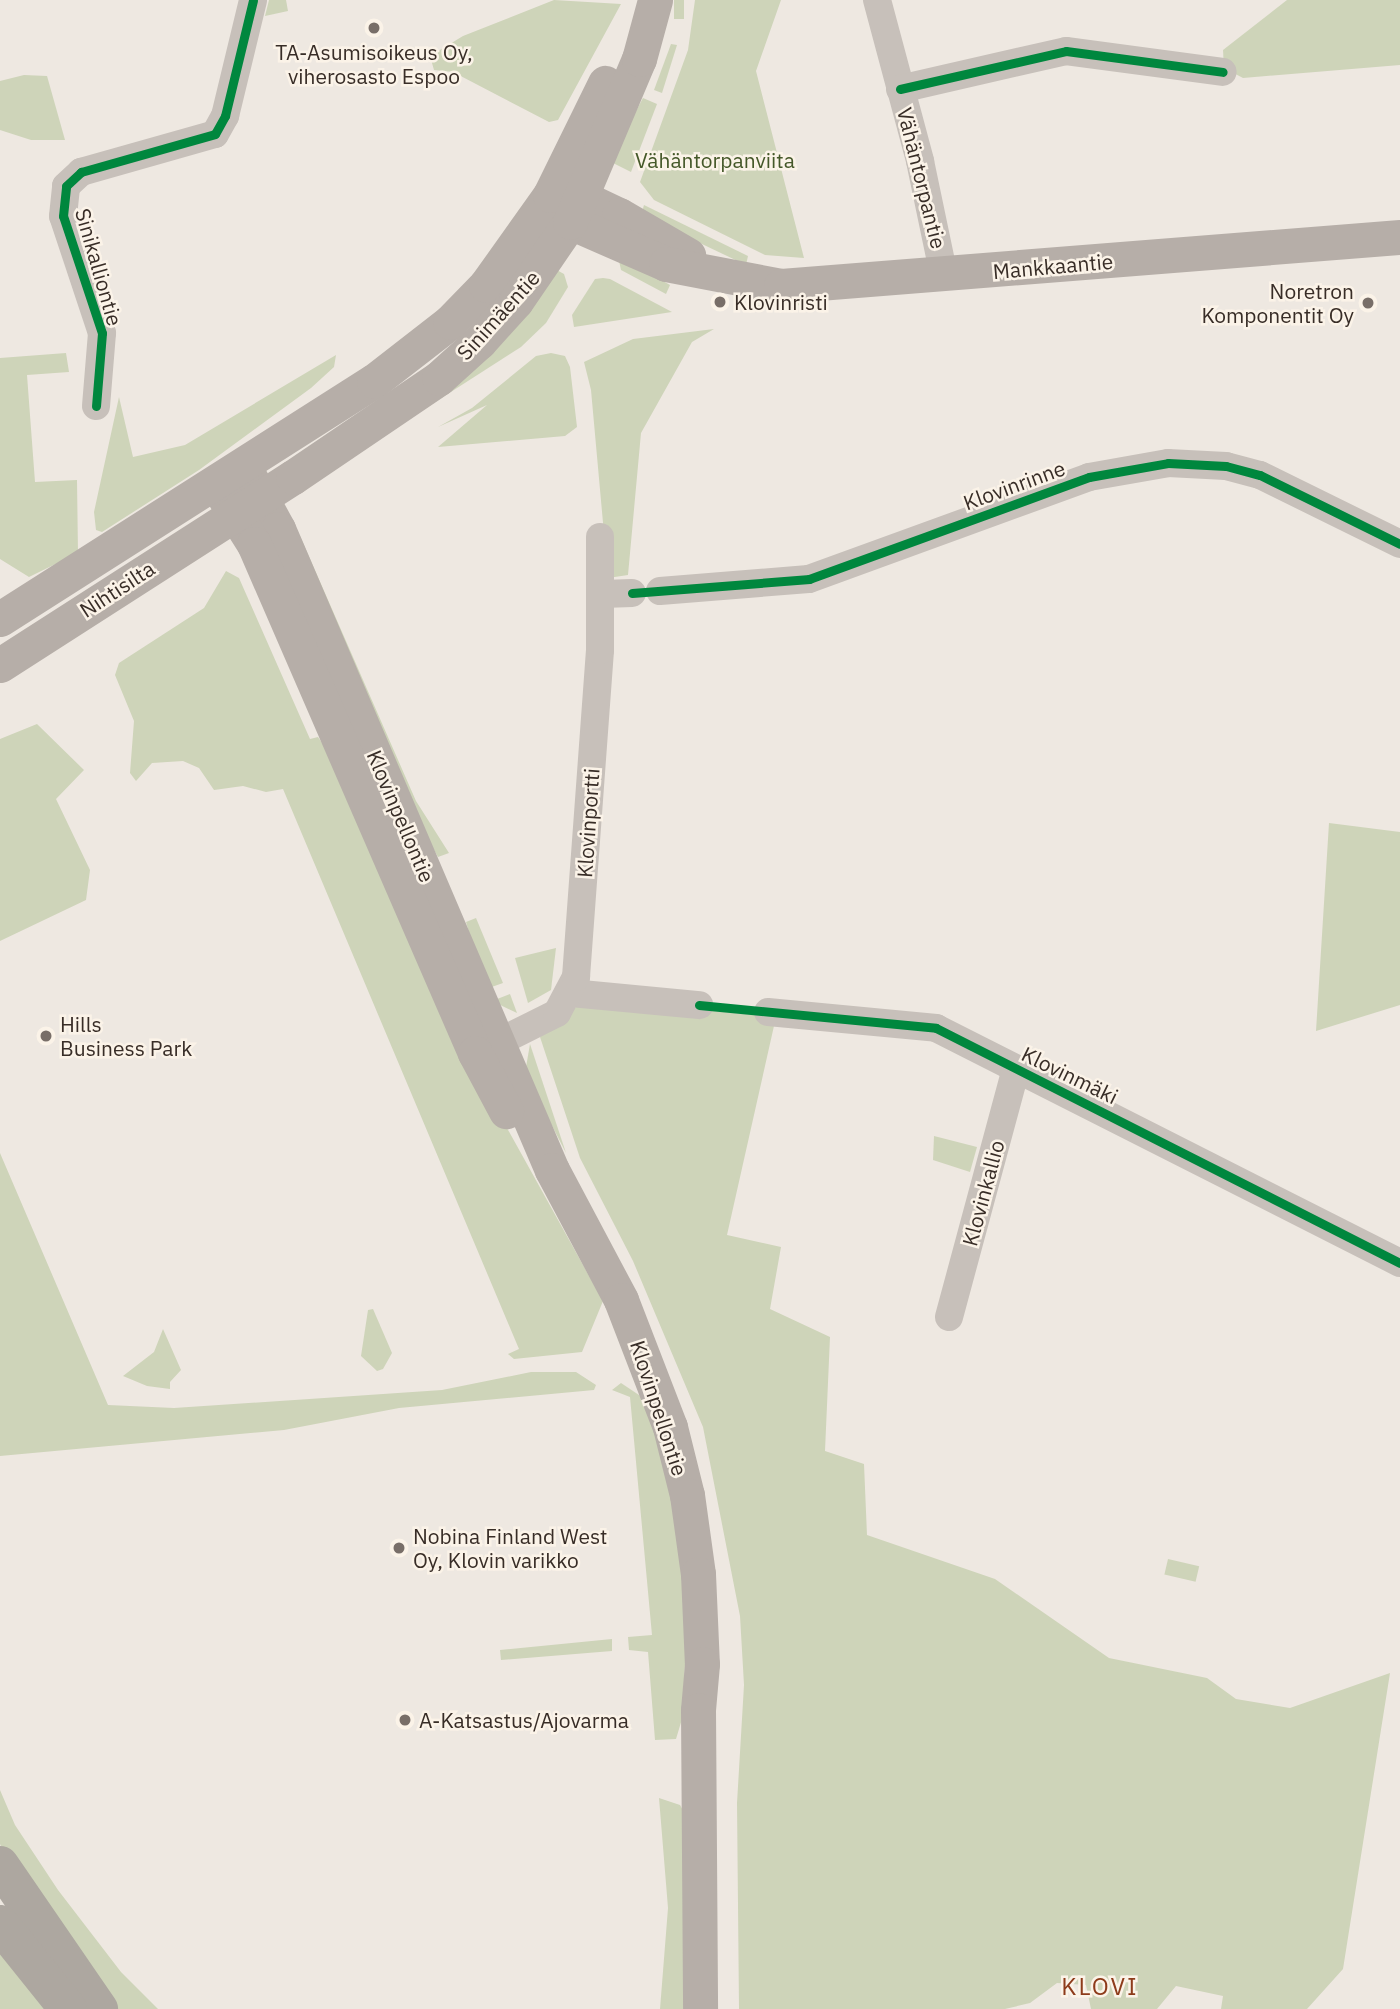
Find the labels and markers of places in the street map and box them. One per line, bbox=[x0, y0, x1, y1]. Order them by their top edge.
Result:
marker: TA-Asumisoikeus Oy, viherosasto Espoo bbox=[366, 20, 382, 36]
place label: TA-Asumisoikeus Oy, viherosasto Espoo bbox=[275, 39, 473, 89]
place label: Noretron Komponentit Oy bbox=[1201, 278, 1354, 328]
place label: Klovinristi bbox=[734, 289, 828, 315]
marker: Klovinristi bbox=[712, 294, 728, 310]
marker: Noretron Komponentit Oy bbox=[1360, 295, 1376, 311]
place label: Hills Business Park bbox=[60, 1011, 192, 1061]
marker: Hills Business Park bbox=[38, 1028, 54, 1044]
place label: Nobina Finland West Oy, Klovin varikko bbox=[413, 1523, 607, 1573]
marker: Nobina Finland West Oy, Klovin varikko bbox=[391, 1540, 407, 1556]
place label: A-Katsastus/Ajovarma bbox=[419, 1707, 629, 1733]
marker: A-Katsastus/Ajovarma bbox=[397, 1712, 413, 1728]

